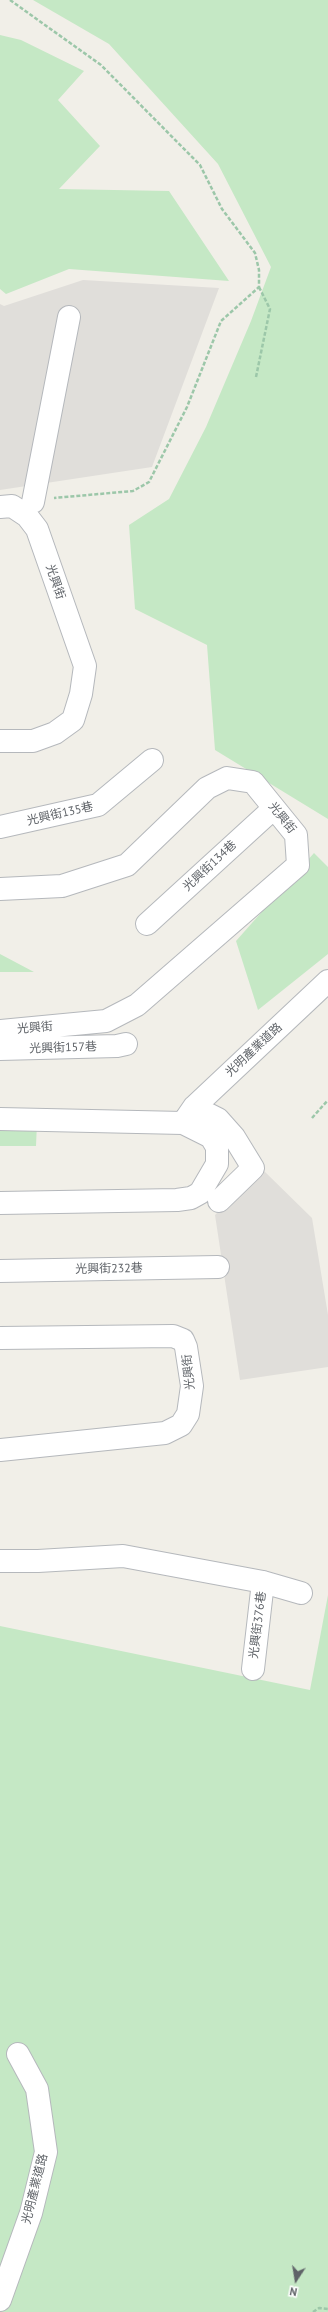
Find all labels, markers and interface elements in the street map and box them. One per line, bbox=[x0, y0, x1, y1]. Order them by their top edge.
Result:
street label: 光興街 bbox=[42, 563, 68, 601]
street label: 光興街135巷 bbox=[25, 799, 95, 829]
street label: 光興街 bbox=[265, 799, 299, 837]
street label: 光興街134巷 bbox=[180, 838, 240, 894]
street label: 光興街 bbox=[16, 1019, 54, 1037]
street label: 光明產業道路 bbox=[223, 1020, 285, 1080]
street label: 光興街157巷 bbox=[29, 1040, 97, 1056]
street label: 光興街232巷 bbox=[75, 1261, 143, 1277]
street label: 光興街 bbox=[180, 1353, 198, 1391]
street label: 光興街376巷 bbox=[247, 1591, 269, 1659]
street label: 光明產業道路 bbox=[19, 2152, 51, 2226]
north arrow bbox=[276, 2260, 316, 2300]
text: N bbox=[289, 2284, 299, 2299]

